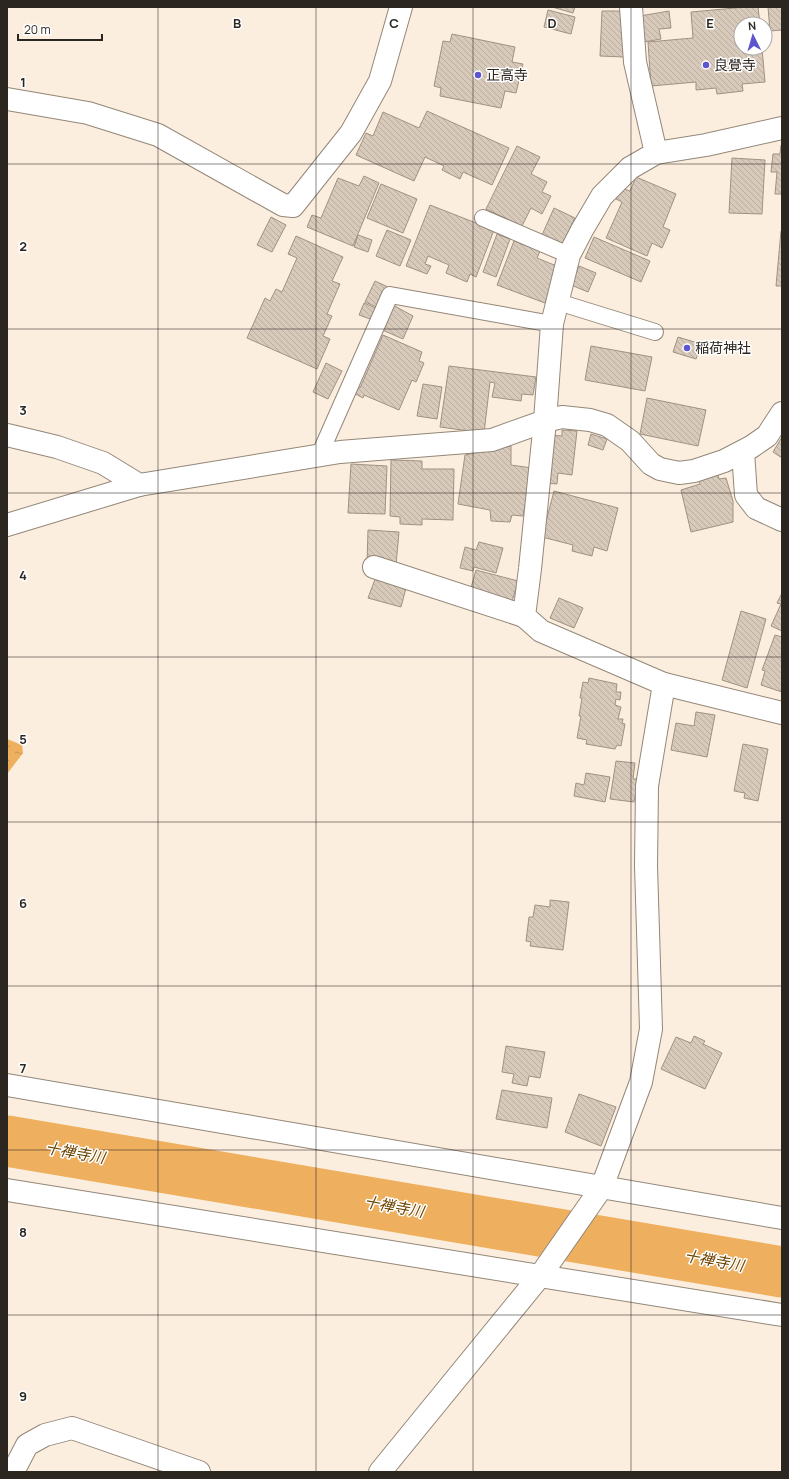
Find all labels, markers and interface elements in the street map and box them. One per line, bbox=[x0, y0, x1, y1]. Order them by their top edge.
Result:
text: B bbox=[233, 14, 241, 32]
text: C bbox=[389, 14, 399, 32]
text: D bbox=[547, 14, 557, 32]
text: E bbox=[706, 14, 714, 32]
scale bar bbox=[18, 16, 102, 42]
north arrow bbox=[733, 16, 773, 56]
text: N bbox=[747, 18, 757, 33]
text: 20 m bbox=[24, 21, 51, 38]
place label: 良覺寺 bbox=[714, 55, 756, 74]
marker: 良覺寺 bbox=[701, 60, 711, 70]
place label: 正高寺 bbox=[486, 65, 528, 84]
marker: 正高寺 bbox=[473, 70, 483, 80]
text: 1 bbox=[20, 73, 26, 91]
text: 2 bbox=[19, 237, 27, 255]
place label: 稲荷神社 bbox=[695, 338, 751, 357]
marker: 稲荷神社 bbox=[682, 343, 692, 353]
text: 3 bbox=[19, 401, 27, 419]
text: 4 bbox=[19, 566, 27, 584]
text: 5 bbox=[19, 730, 27, 748]
text: 6 bbox=[19, 894, 27, 912]
text: 7 bbox=[20, 1059, 27, 1077]
water label: 十禅寺川 bbox=[44, 1137, 108, 1168]
water label: 十禅寺川 bbox=[363, 1191, 427, 1222]
text: 8 bbox=[19, 1223, 27, 1241]
water label: 十禅寺川 bbox=[683, 1245, 747, 1276]
text: 9 bbox=[19, 1387, 27, 1405]

